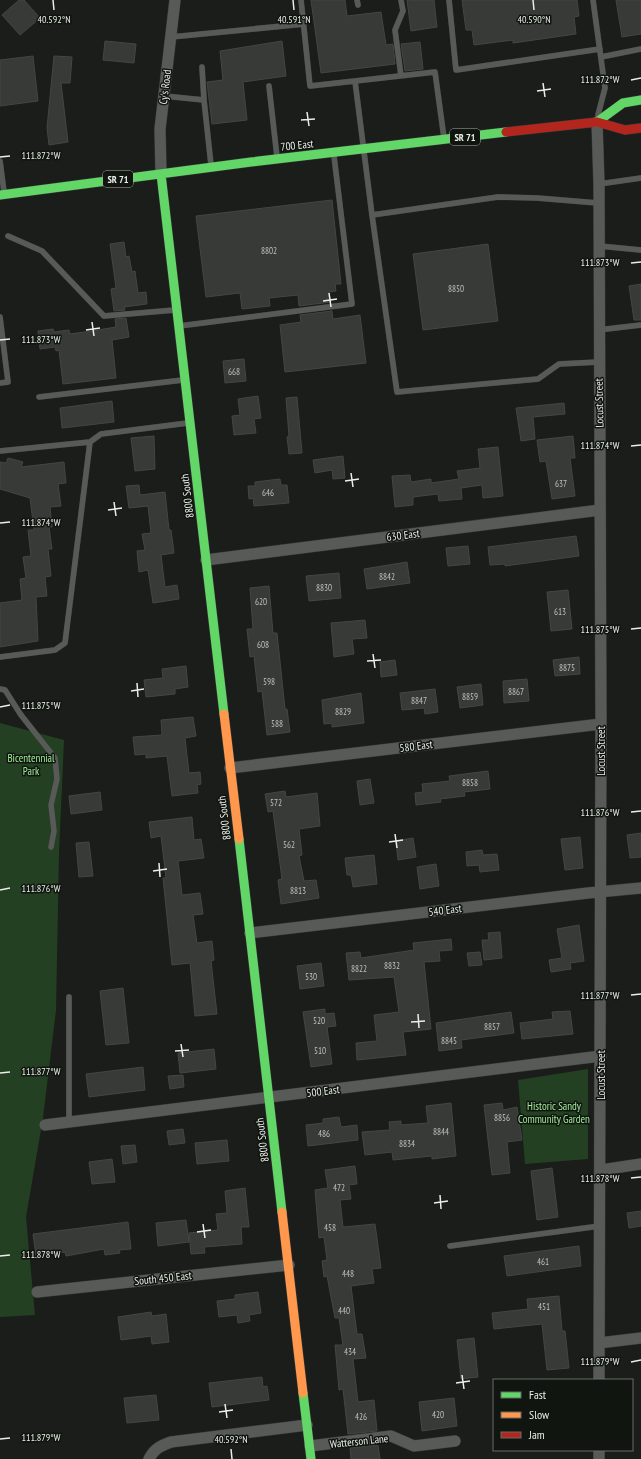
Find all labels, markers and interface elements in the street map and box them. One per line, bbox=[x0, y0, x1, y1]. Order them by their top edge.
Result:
text: 40.592°N bbox=[37, 13, 71, 26]
text: 40.591°N bbox=[277, 13, 311, 26]
text: 40.590°N bbox=[517, 13, 551, 26]
street label: Cy's Road bbox=[156, 69, 174, 105]
text: 111.872°W bbox=[581, 73, 620, 86]
road number: SR 71 bbox=[450, 129, 480, 145]
street label: 700 East bbox=[280, 136, 314, 154]
text: 111.872°W bbox=[22, 149, 61, 162]
road number: SR 71 bbox=[103, 171, 133, 187]
house number: 8802 bbox=[261, 245, 277, 256]
text: 111.873°W bbox=[581, 256, 620, 269]
house number: 8850 bbox=[448, 283, 464, 294]
text: 111.873°W bbox=[22, 333, 61, 346]
house number: 668 bbox=[228, 366, 240, 377]
street label: Locust Street bbox=[592, 378, 606, 428]
text: 111.874°W bbox=[581, 439, 620, 452]
street label: 8800 South bbox=[177, 473, 197, 519]
house number: 637 bbox=[555, 478, 567, 489]
house number: 646 bbox=[262, 487, 274, 498]
text: 111.874°W bbox=[22, 516, 61, 529]
street label: 630 East bbox=[386, 526, 420, 544]
house number: 8842 bbox=[379, 571, 395, 582]
house number: 8830 bbox=[316, 582, 332, 593]
house number: 620 bbox=[255, 596, 267, 607]
house number: 613 bbox=[554, 606, 566, 617]
text: 111.875°W bbox=[581, 623, 620, 636]
house number: 608 bbox=[257, 639, 269, 650]
house number: 8875 bbox=[559, 662, 575, 673]
house number: 598 bbox=[263, 676, 275, 687]
house number: 8867 bbox=[508, 686, 524, 697]
house number: 8859 bbox=[462, 691, 478, 702]
house number: 8847 bbox=[411, 695, 427, 706]
text: 111.875°W bbox=[22, 699, 61, 712]
house number: 8829 bbox=[335, 706, 351, 717]
house number: 588 bbox=[271, 718, 283, 729]
street label: Locust Street bbox=[594, 726, 608, 776]
street label: 580 East bbox=[399, 737, 433, 755]
park label: Bicentennial Park bbox=[7, 751, 55, 778]
house number: 8858 bbox=[462, 777, 478, 788]
street label: 8800 South bbox=[214, 795, 234, 841]
house number: 572 bbox=[270, 797, 282, 808]
text: 111.876°W bbox=[581, 806, 620, 819]
house number: 562 bbox=[283, 839, 295, 850]
text: 111.876°W bbox=[22, 882, 61, 895]
house number: 8813 bbox=[290, 885, 306, 896]
street label: 540 East bbox=[428, 901, 462, 919]
house number: 8832 bbox=[384, 960, 400, 971]
house number: 8822 bbox=[351, 963, 367, 974]
house number: 530 bbox=[305, 971, 317, 982]
text: 111.877°W bbox=[581, 989, 620, 1002]
house number: 520 bbox=[313, 1015, 325, 1026]
house number: 8857 bbox=[484, 1021, 500, 1032]
house number: 8845 bbox=[441, 1035, 457, 1046]
house number: 510 bbox=[314, 1045, 326, 1056]
street label: Locust Street bbox=[594, 1050, 608, 1100]
text: 111.877°W bbox=[22, 1065, 61, 1078]
street label: 500 East bbox=[306, 1082, 340, 1100]
park label: Historic Sandy Community Garden bbox=[518, 1099, 590, 1126]
house number: 8856 bbox=[494, 1112, 510, 1123]
street label: 8800 South bbox=[252, 1117, 272, 1163]
house number: 8844 bbox=[433, 1126, 449, 1137]
house number: 486 bbox=[318, 1128, 330, 1139]
house number: 8834 bbox=[399, 1138, 415, 1149]
text: 111.878°W bbox=[581, 1172, 620, 1185]
house number: 472 bbox=[333, 1182, 345, 1193]
house number: 458 bbox=[324, 1222, 336, 1233]
text: 111.878°W bbox=[22, 1248, 61, 1261]
house number: 461 bbox=[537, 1256, 549, 1267]
street label: South 450 East bbox=[134, 1268, 192, 1288]
house number: 448 bbox=[342, 1268, 354, 1279]
house number: 451 bbox=[538, 1301, 550, 1312]
house number: 440 bbox=[338, 1305, 350, 1316]
house number: 434 bbox=[344, 1346, 356, 1357]
text: 111.879°W bbox=[581, 1355, 620, 1368]
legend bbox=[493, 1379, 633, 1451]
text: Fast bbox=[529, 1387, 547, 1402]
text: Slow bbox=[529, 1407, 550, 1422]
house number: 420 bbox=[432, 1409, 444, 1420]
house number: 426 bbox=[355, 1411, 367, 1422]
text: Jam bbox=[528, 1427, 545, 1442]
text: 111.879°W bbox=[22, 1431, 61, 1444]
street label: Watterson Lane bbox=[329, 1431, 389, 1451]
text: 40.592°N bbox=[214, 1433, 248, 1446]

